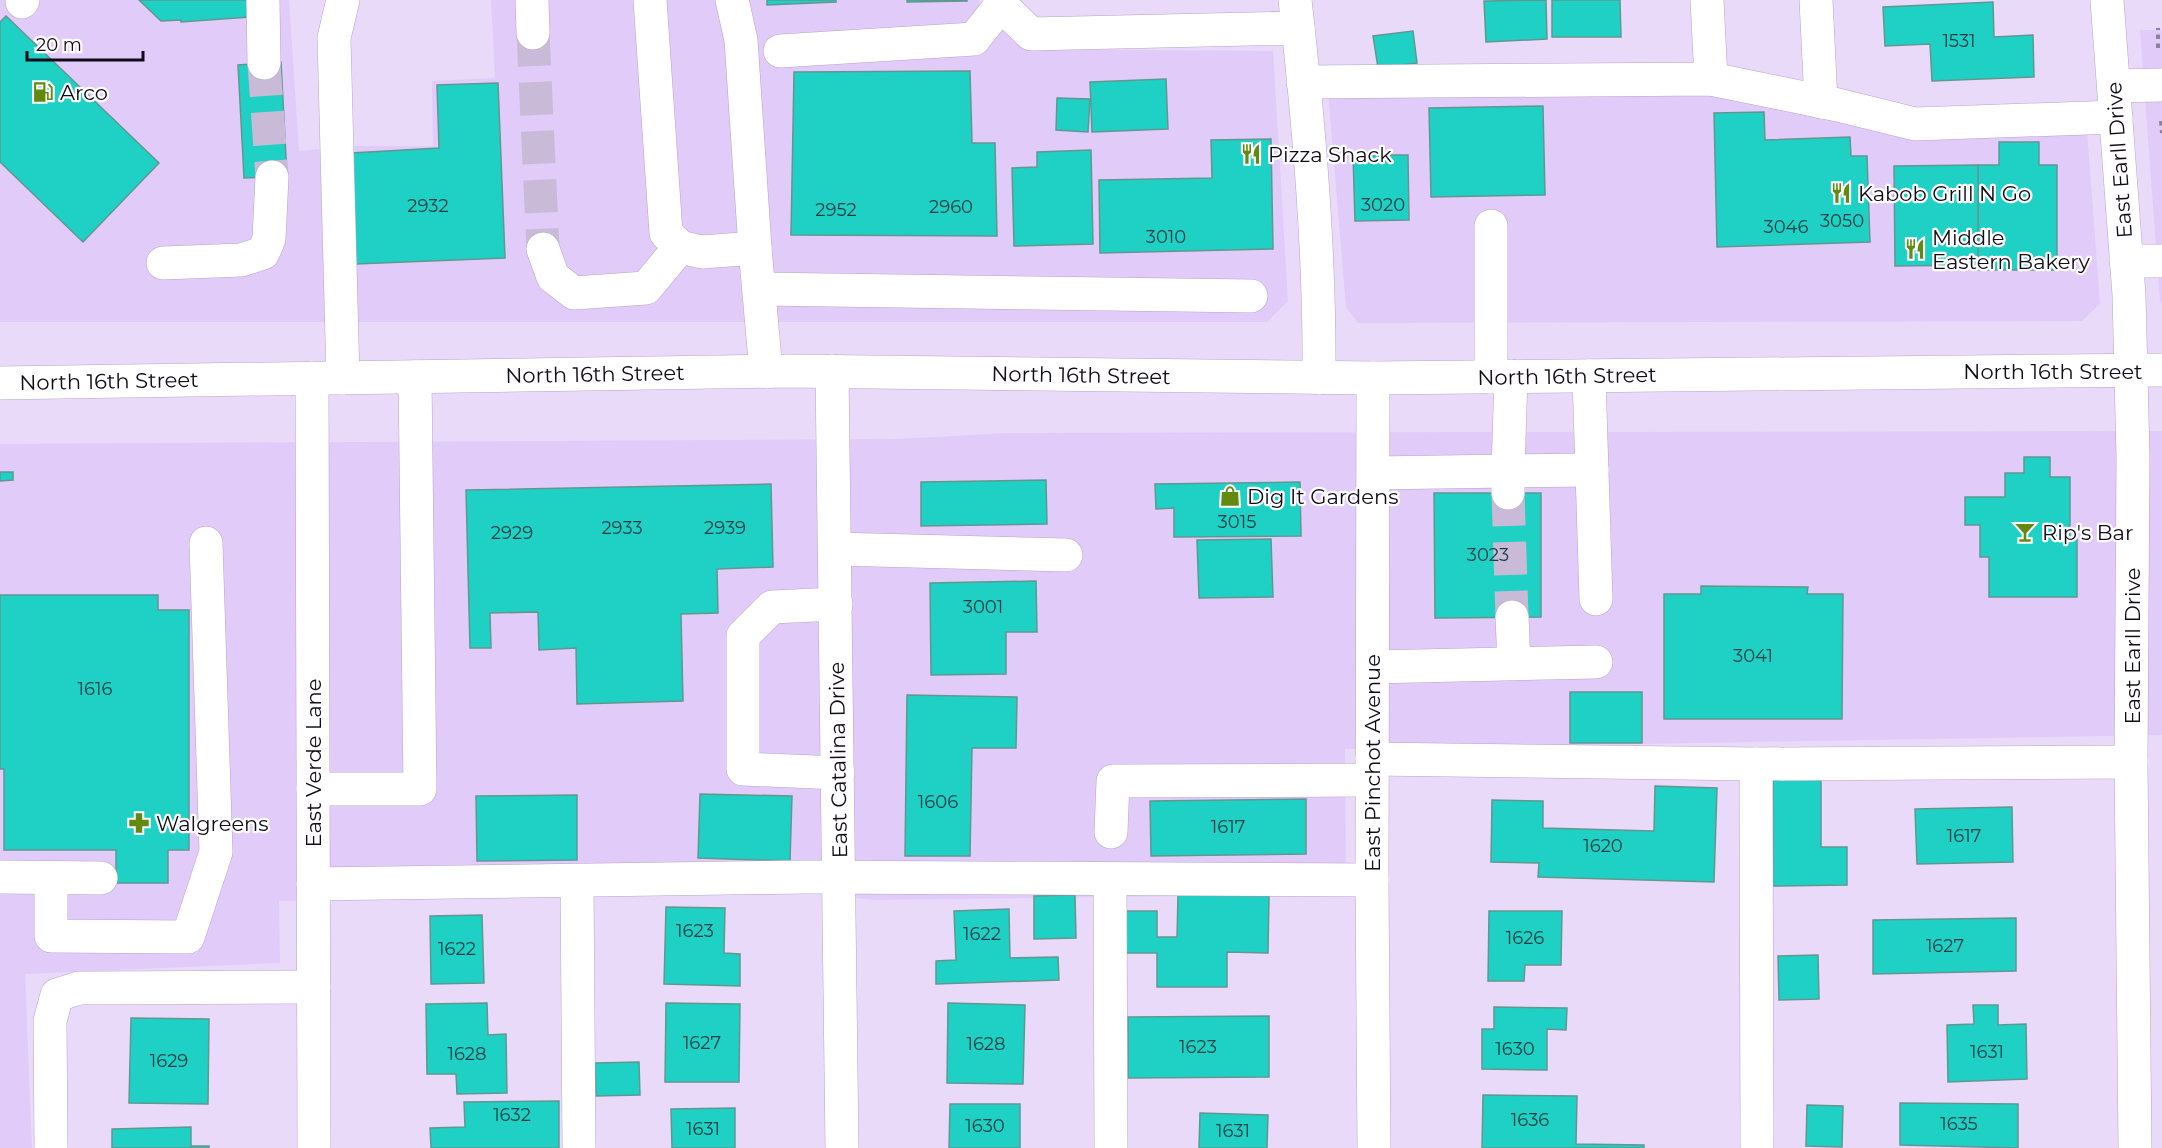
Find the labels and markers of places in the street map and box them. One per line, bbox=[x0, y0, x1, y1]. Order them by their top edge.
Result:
fuel station icon: Arco bbox=[31, 80, 55, 104]
place label: Arco bbox=[60, 80, 108, 105]
restaurant icon: Pizza Shack bbox=[1239, 142, 1263, 166]
place label: Pizza Shack bbox=[1268, 142, 1392, 167]
restaurant icon: Kabob Grill N Go bbox=[1829, 181, 1853, 205]
place label: Kabob Grill N Go bbox=[1858, 181, 2031, 206]
place label: Middle Eastern Bakery bbox=[1932, 225, 2091, 274]
restaurant icon: Middle Eastern Bakery bbox=[1903, 237, 1927, 261]
shop icon: Dig It Gardens bbox=[1218, 484, 1242, 508]
place label: Dig It Gardens bbox=[1247, 484, 1398, 509]
bar icon: Rip's Bar bbox=[2013, 520, 2037, 544]
place label: Rip's Bar bbox=[2042, 520, 2133, 545]
pharmacy icon: Walgreens bbox=[127, 811, 151, 835]
place label: Walgreens bbox=[156, 811, 269, 836]

